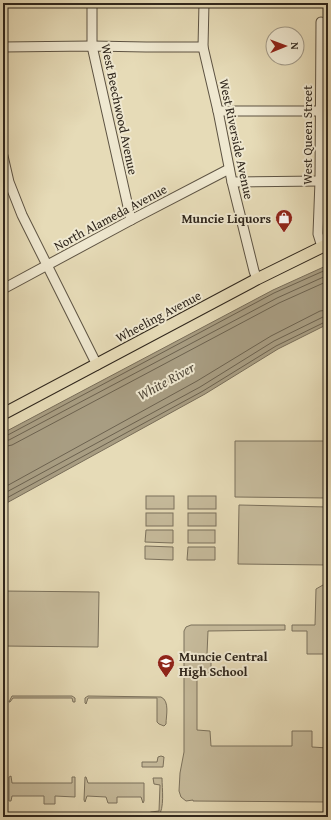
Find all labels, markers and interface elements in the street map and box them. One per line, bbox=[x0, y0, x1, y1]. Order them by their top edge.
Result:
north arrow bbox=[265, 26, 305, 66]
street label: West Beechwood Avenue bbox=[96, 42, 143, 176]
text: N bbox=[287, 42, 303, 50]
street label: West Riverside Avenue bbox=[214, 77, 259, 201]
street label: West Queen Street bbox=[298, 85, 317, 185]
street label: North Alameda Avenue bbox=[50, 180, 170, 255]
shop icon: Muncie Liquors bbox=[274, 208, 294, 233]
place label: Muncie Liquors bbox=[181, 209, 271, 228]
street label: Wheeling Avenue bbox=[112, 286, 204, 347]
water label: White River bbox=[134, 357, 199, 405]
place label: Muncie Central High School bbox=[179, 647, 267, 681]
school or university icon: Muncie Central High School bbox=[156, 653, 176, 678]

